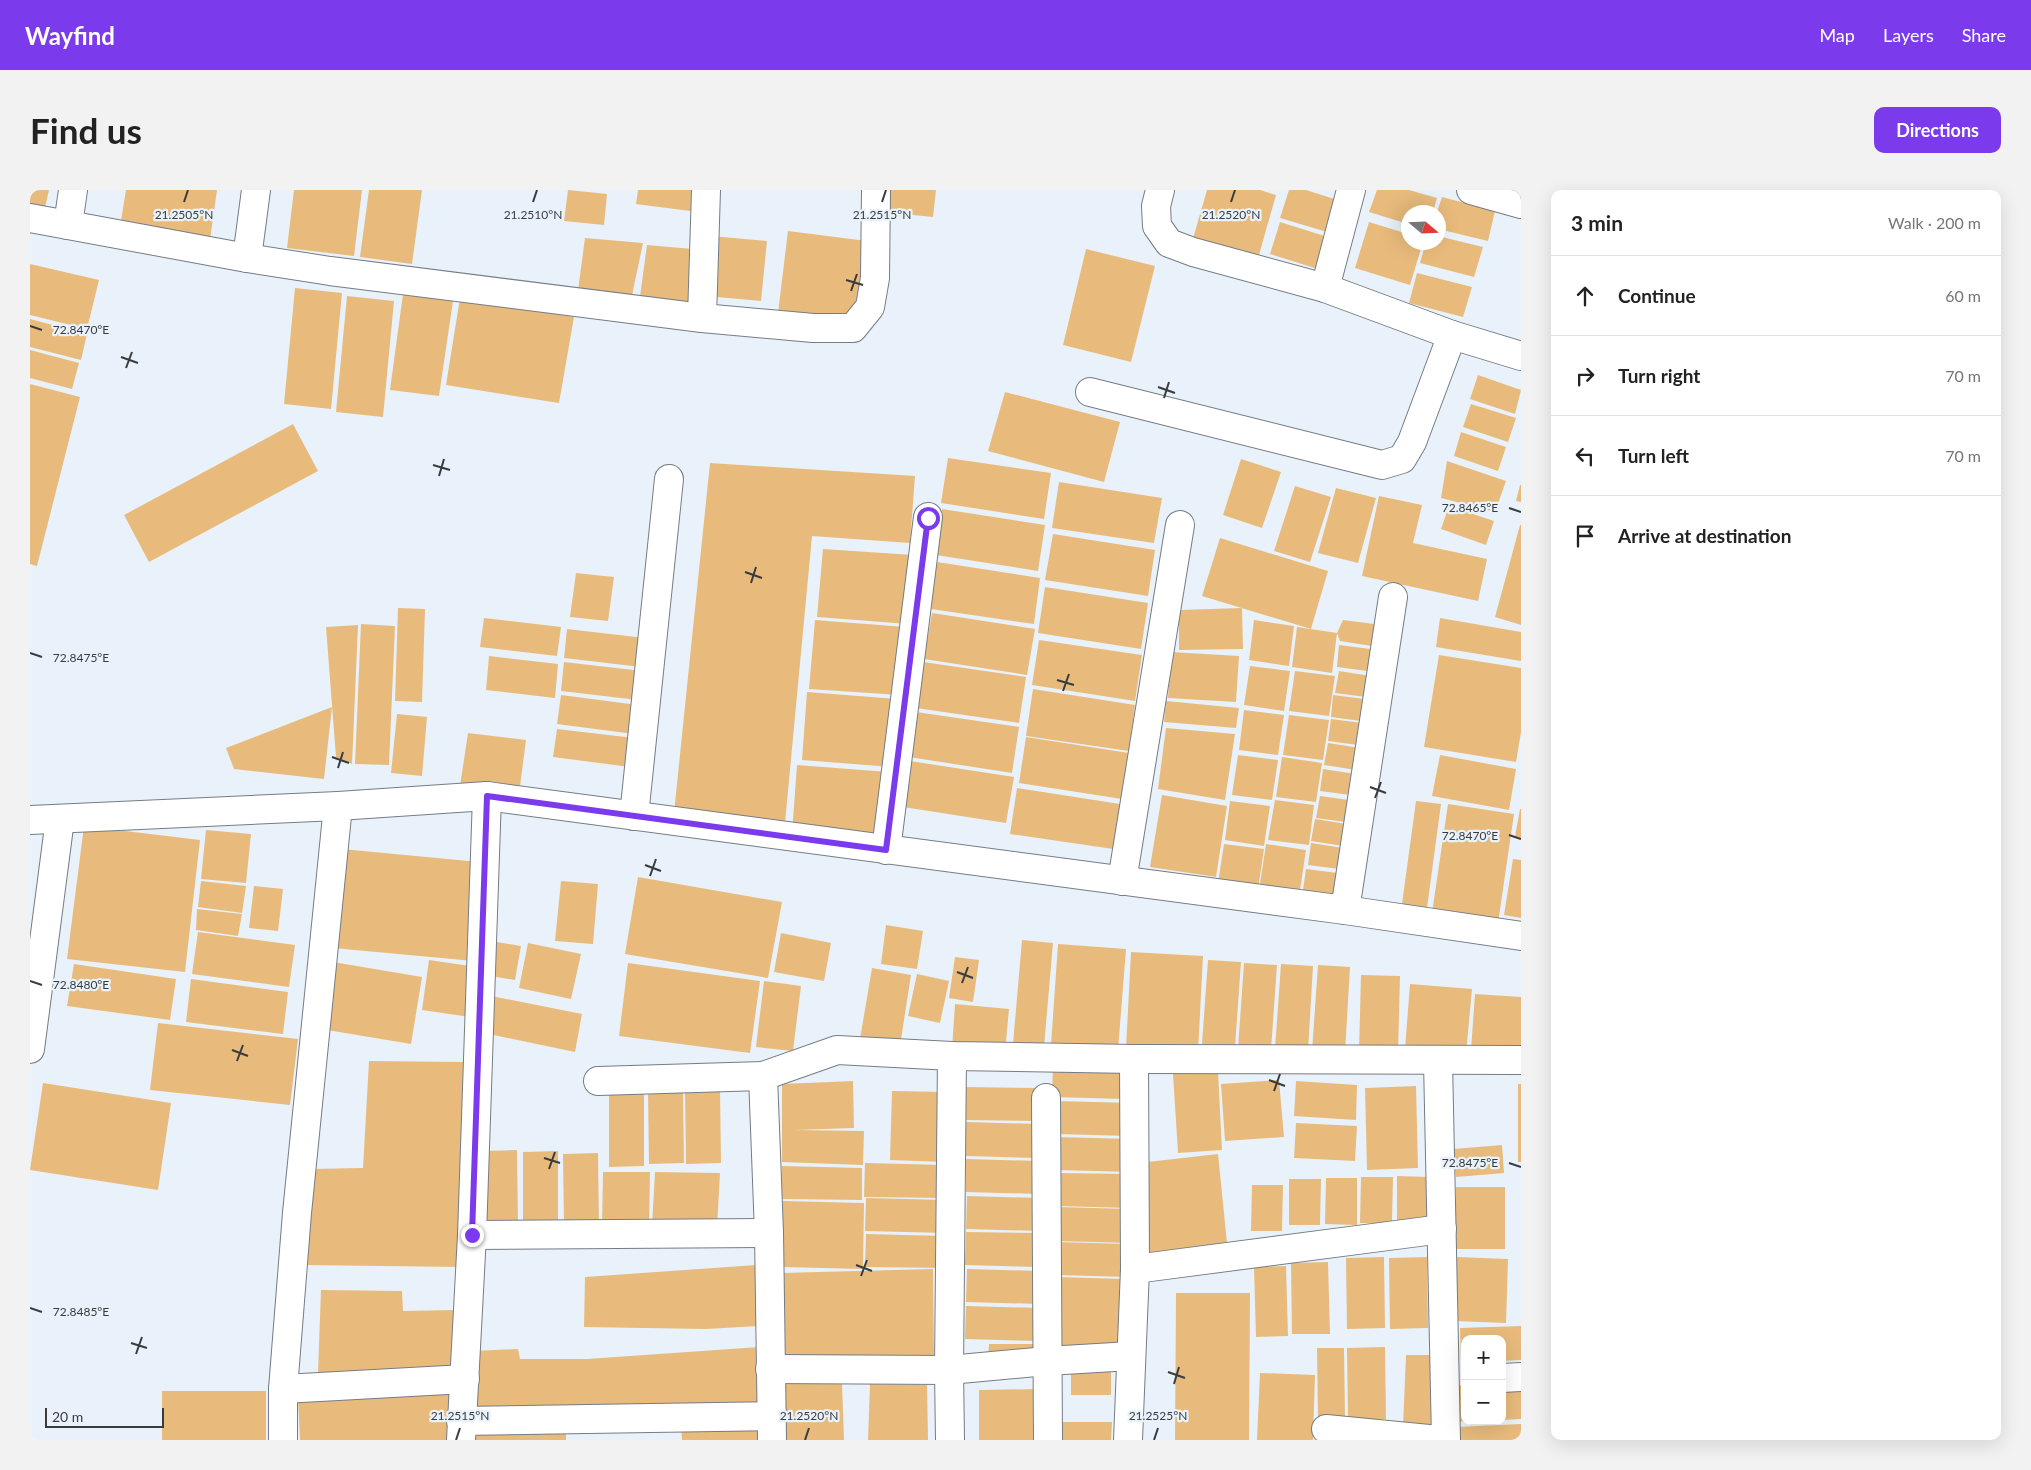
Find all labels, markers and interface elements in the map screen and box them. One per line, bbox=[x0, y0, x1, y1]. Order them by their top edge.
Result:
text: Wayfind bbox=[25, 21, 115, 50]
text: Map bbox=[1819, 24, 1855, 46]
text: Layers bbox=[1883, 24, 1934, 46]
text: Share bbox=[1962, 24, 2006, 46]
button: Directions bbox=[1874, 107, 2001, 153]
text: Find us bbox=[30, 109, 142, 151]
north arrow bbox=[1401, 205, 1446, 250]
text: 21.2505°N bbox=[155, 207, 213, 222]
text: 21.2510°N bbox=[504, 207, 562, 222]
text: 21.2515°N bbox=[853, 207, 911, 222]
text: 21.2520°N bbox=[1202, 207, 1260, 222]
text: 3 min bbox=[1571, 210, 1623, 235]
text: Walk · 200 m bbox=[1888, 213, 1981, 232]
icon: ahead bbox=[1571, 282, 1599, 310]
text: Continue bbox=[1618, 284, 1696, 307]
text: 60 m bbox=[1945, 286, 1981, 305]
text: 72.8470°E bbox=[53, 322, 109, 337]
icon: right bbox=[1571, 362, 1599, 390]
text: Turn right bbox=[1618, 364, 1700, 387]
text: 70 m bbox=[1945, 366, 1981, 385]
icon: left bbox=[1571, 442, 1599, 470]
text: Turn left bbox=[1618, 444, 1689, 467]
text: 70 m bbox=[1945, 446, 1981, 465]
text: 72.8465°E bbox=[1442, 500, 1498, 515]
route start bbox=[917, 507, 940, 530]
icon: arrive bbox=[1571, 522, 1599, 550]
text: Arrive at destination bbox=[1618, 524, 1791, 547]
text: 72.8475°E bbox=[53, 650, 109, 665]
text: 72.8470°E bbox=[1442, 828, 1498, 843]
text: 72.8480°E bbox=[53, 977, 109, 992]
text: 72.8475°E bbox=[1442, 1155, 1498, 1170]
route end bbox=[461, 1224, 484, 1247]
text: 72.8485°E bbox=[53, 1304, 109, 1319]
map controls bbox=[1461, 1335, 1506, 1425]
button: + bbox=[1461, 1335, 1506, 1380]
button: − bbox=[1461, 1380, 1506, 1425]
scale bar bbox=[45, 1405, 164, 1428]
text: 20 m bbox=[52, 1408, 83, 1425]
text: 21.2515°N bbox=[431, 1408, 489, 1423]
text: 21.2520°N bbox=[780, 1408, 838, 1423]
text: 21.2525°N bbox=[1129, 1408, 1187, 1423]

